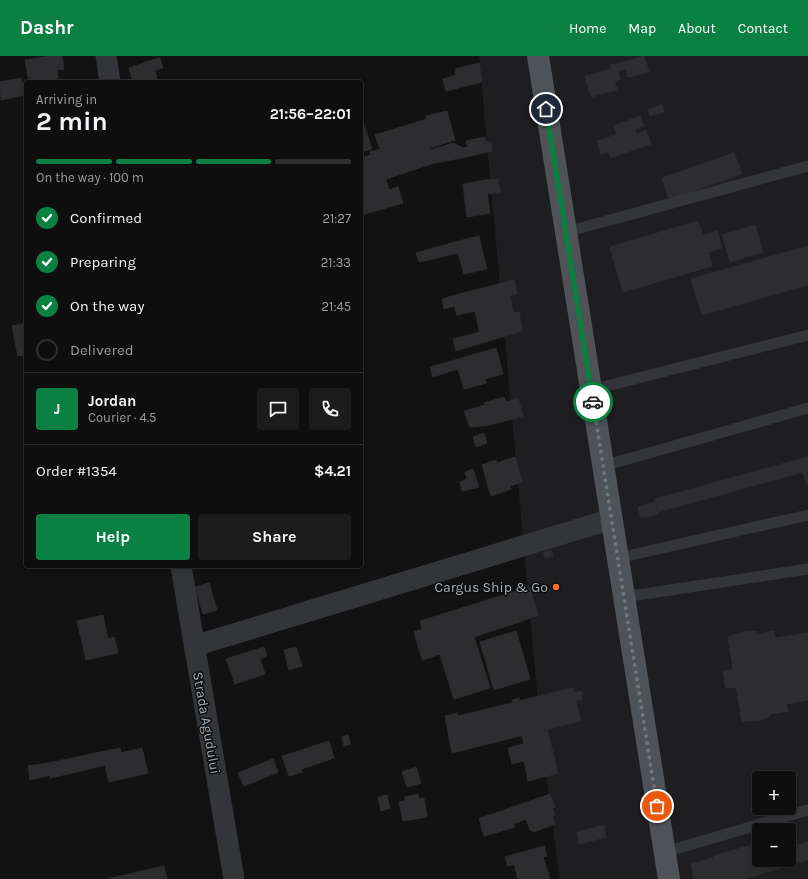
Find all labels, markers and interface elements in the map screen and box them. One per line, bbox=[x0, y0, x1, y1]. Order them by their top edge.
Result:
text: Dashr bbox=[20, 17, 73, 39]
text: Home bbox=[569, 20, 606, 37]
text: Map bbox=[628, 20, 656, 37]
text: About bbox=[678, 20, 716, 37]
text: Contact bbox=[738, 20, 788, 37]
text: Arriving in bbox=[36, 92, 97, 107]
pin bbox=[529, 92, 563, 126]
icon: home bbox=[535, 98, 557, 120]
text: 21:56–22:01 bbox=[270, 105, 351, 123]
text: 2 min bbox=[36, 106, 108, 137]
text: On the way · 100 m bbox=[36, 170, 144, 185]
icon: check bbox=[36, 207, 58, 229]
text: Confirmed bbox=[70, 209, 142, 227]
text: 21:27 bbox=[323, 211, 351, 226]
icon: check bbox=[36, 251, 58, 273]
text: Preparing bbox=[70, 253, 136, 271]
text: 21:33 bbox=[321, 255, 351, 270]
icon: check bbox=[36, 295, 58, 317]
text: On the way bbox=[70, 297, 144, 315]
text: 21:45 bbox=[322, 299, 351, 314]
text: Delivered bbox=[70, 341, 134, 359]
courier bbox=[573, 382, 613, 422]
button: chat bbox=[257, 388, 299, 430]
button: phone bbox=[309, 388, 351, 430]
icon: car bbox=[582, 391, 604, 413]
text: Jordan bbox=[88, 392, 136, 410]
text: J bbox=[54, 400, 60, 418]
text: Courier · 4.5 bbox=[88, 410, 156, 425]
text: Order #1354 bbox=[36, 462, 117, 480]
text: $4.21 bbox=[314, 462, 351, 480]
button: Help bbox=[36, 514, 190, 560]
button: Share bbox=[198, 514, 351, 560]
place label: Cargus Ship & Go bbox=[434, 579, 548, 596]
marker: Cargus Ship & Go bbox=[551, 582, 561, 592]
street label: Strada Agudului bbox=[189, 671, 224, 776]
map controls bbox=[752, 771, 796, 867]
button: + bbox=[752, 771, 796, 815]
pin bbox=[640, 789, 674, 823]
icon: bag bbox=[646, 795, 668, 817]
button: − bbox=[752, 823, 796, 867]

